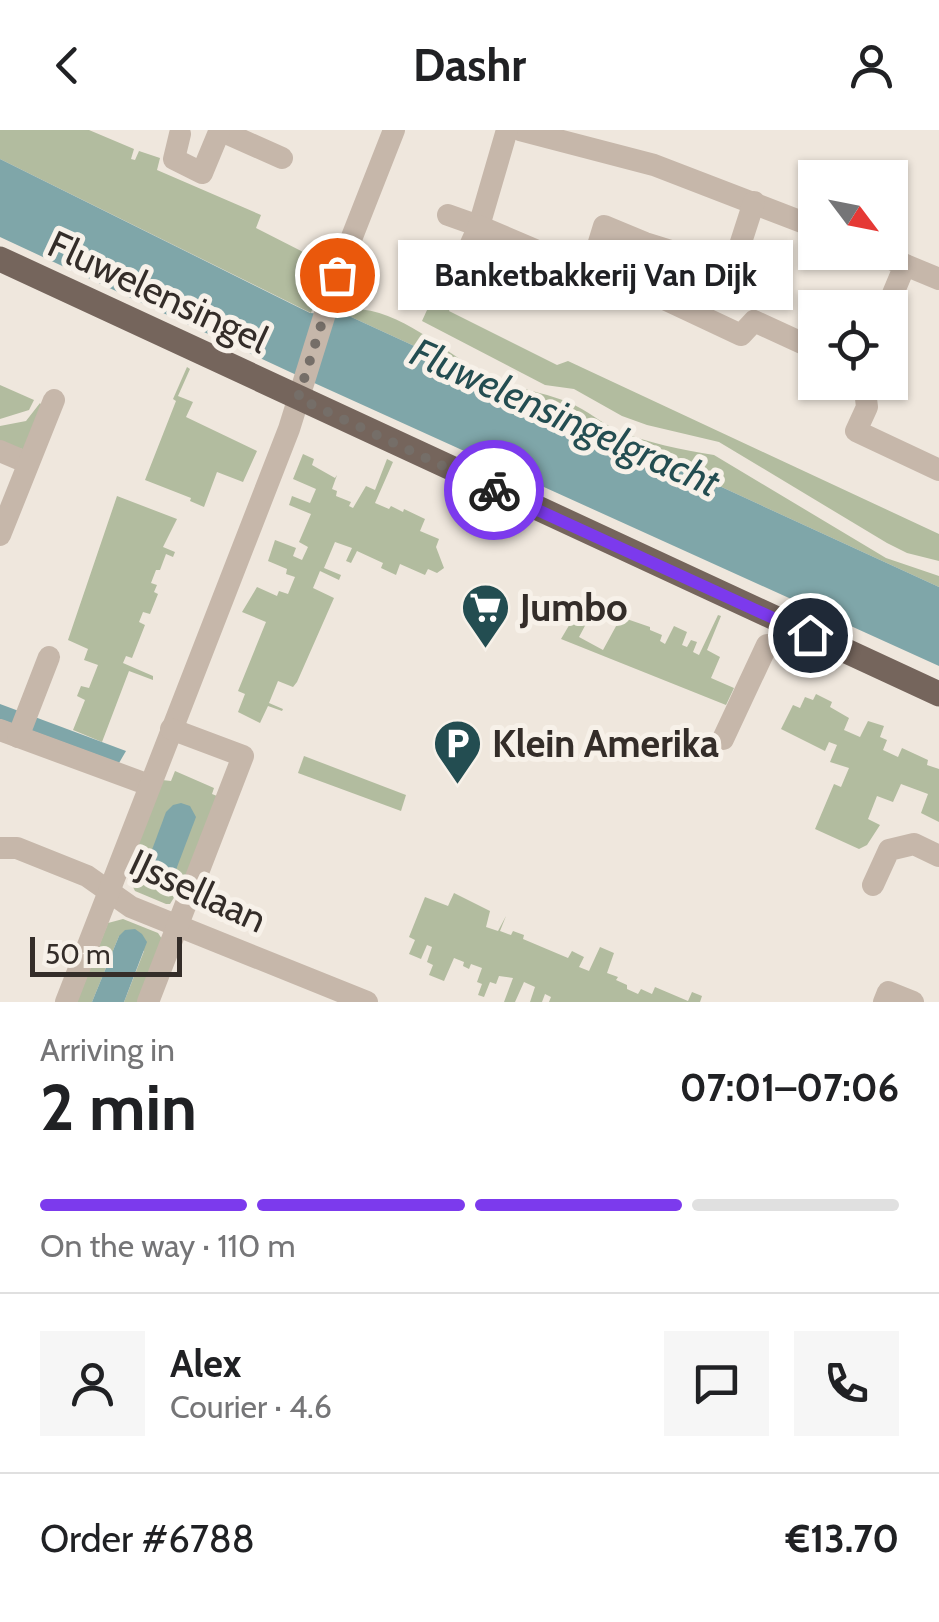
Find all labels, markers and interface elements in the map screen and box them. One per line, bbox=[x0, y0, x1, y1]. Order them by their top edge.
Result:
icon: back bbox=[40, 38, 95, 93]
text: Dashr bbox=[413, 38, 526, 92]
icon: person bbox=[844, 38, 899, 93]
north arrow bbox=[798, 160, 908, 270]
map controls bbox=[798, 160, 908, 400]
street label: Fluwelensingel bbox=[41, 220, 276, 363]
pin bbox=[295, 233, 380, 318]
callout: Banketbakkerij Van Dijk bbox=[397, 240, 792, 310]
icon: bag bbox=[310, 248, 365, 303]
text: Banketbakkerij Van Dijk bbox=[434, 255, 757, 294]
button: locate bbox=[798, 290, 908, 400]
water label: Fluwelensingelgracht bbox=[403, 327, 728, 507]
courier bbox=[444, 440, 544, 540]
icon: bike bbox=[467, 463, 522, 518]
supermarket icon: Jumbo bbox=[459, 582, 511, 650]
place label: Jumbo bbox=[519, 584, 628, 631]
pin bbox=[768, 593, 853, 678]
icon: home bbox=[783, 608, 838, 663]
parking icon: Klein Amerika bbox=[431, 718, 483, 786]
place label: Klein Amerika bbox=[492, 720, 719, 767]
street label: IJssellaan bbox=[122, 838, 274, 943]
scale bar bbox=[30, 932, 182, 976]
text: 50 m bbox=[45, 937, 111, 971]
text: Arriving in bbox=[40, 1030, 175, 1069]
text: 07:01–07:06 bbox=[680, 1064, 899, 1111]
text: 2 min bbox=[40, 1067, 197, 1146]
text: On the way · 110 m bbox=[40, 1226, 296, 1265]
button: person bbox=[40, 1331, 145, 1436]
button: chat bbox=[664, 1331, 769, 1436]
button: phone bbox=[794, 1331, 899, 1436]
text: Alex bbox=[170, 1340, 241, 1387]
text: Courier · 4.6 bbox=[170, 1387, 332, 1426]
text: Order #6788 bbox=[40, 1515, 255, 1562]
text: €13.70 bbox=[786, 1515, 899, 1562]

